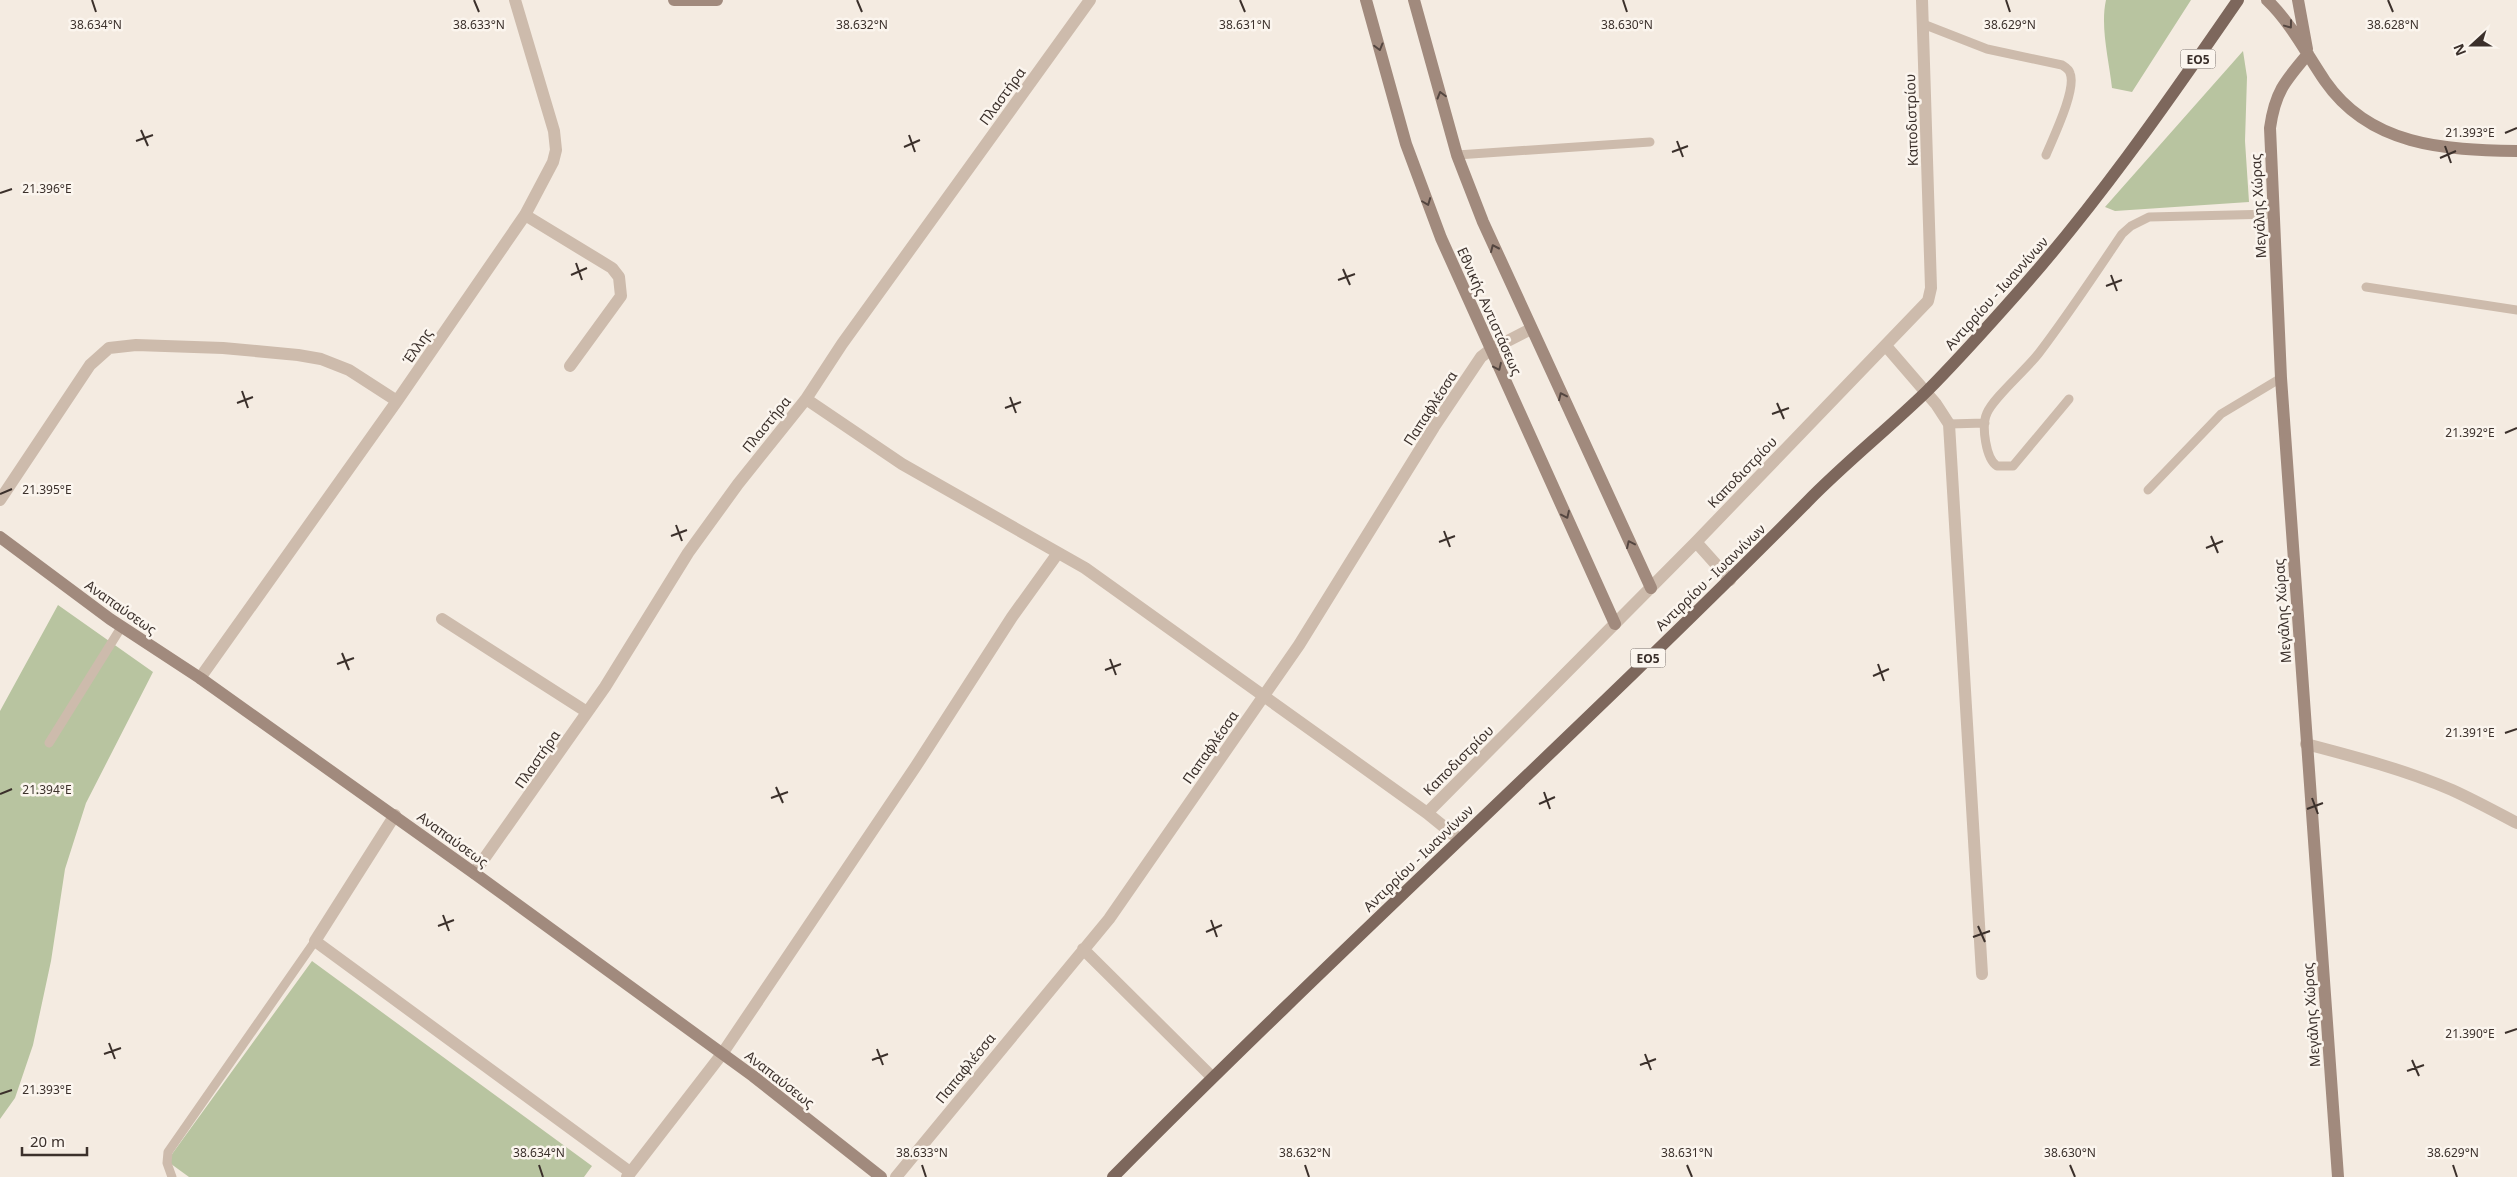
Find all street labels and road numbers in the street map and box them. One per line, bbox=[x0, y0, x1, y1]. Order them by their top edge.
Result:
road number: ΕΟ5 bbox=[2180, 50, 2216, 68]
street label: Πλαστήρα bbox=[975, 63, 1030, 129]
street label: Καποδιστρίου bbox=[1900, 74, 1922, 166]
street label: Μεγάλης Χώρας bbox=[2246, 153, 2270, 259]
street label: Αντιρρίου - Ιωαννίνων bbox=[1940, 232, 2052, 354]
street label: Εθνικής Αντιστάσεως bbox=[1453, 244, 1527, 378]
street label: Έλλης bbox=[398, 324, 436, 368]
street label: Παπαφλέσσα bbox=[1399, 367, 1461, 449]
street label: Πλαστήρα bbox=[738, 392, 795, 456]
street label: Καποδιστρίου bbox=[1703, 432, 1781, 512]
street label: Αντιρρίου - Ιωαννίνων bbox=[1651, 519, 1769, 635]
street label: Μεγάλης Χώρας bbox=[2269, 558, 2295, 664]
street label: Αναπαύσεως bbox=[81, 575, 161, 639]
road number: ΕΟ5 bbox=[1630, 648, 1666, 668]
street label: Παπαφλέσσα bbox=[1178, 706, 1242, 787]
street label: Καποδιστρίου bbox=[1419, 721, 1497, 799]
street label: Πλαστήρα bbox=[510, 726, 564, 792]
street label: Αντιρρίου - Ιωαννίνων bbox=[1359, 800, 1477, 916]
street label: Αναπαύσεως bbox=[414, 807, 492, 871]
street label: Μεγάλης Χώρας bbox=[2298, 962, 2324, 1068]
street label: Παπαφλέσσα bbox=[931, 1029, 999, 1107]
street label: Αναπαύσεως bbox=[741, 1046, 819, 1112]

